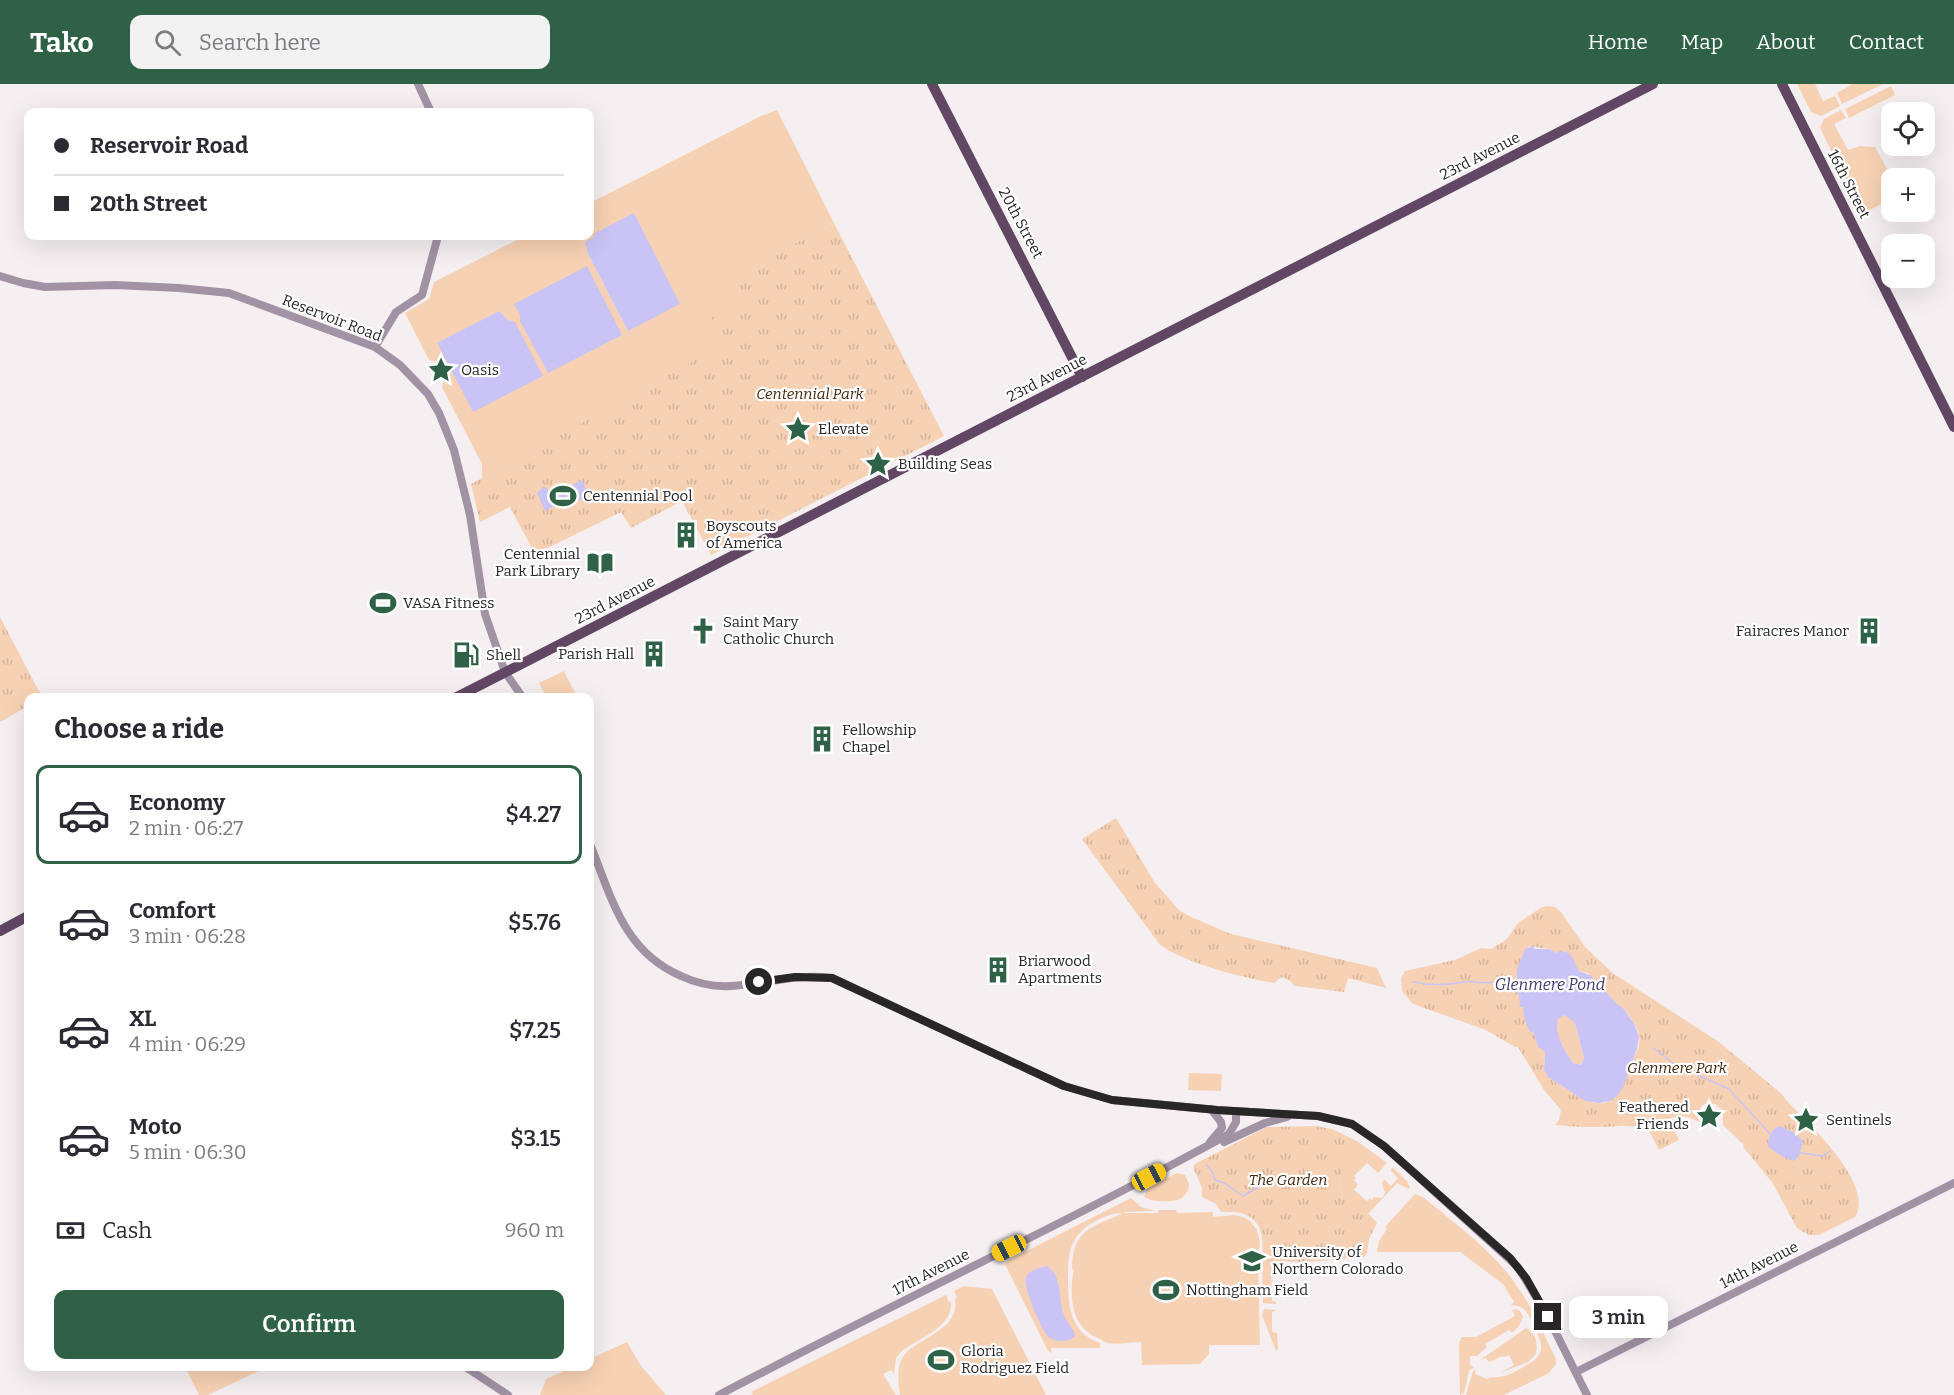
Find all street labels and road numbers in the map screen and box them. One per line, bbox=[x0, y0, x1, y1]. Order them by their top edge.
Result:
street label: 23rd Avenue bbox=[1437, 128, 1523, 184]
street label: 16th Street bbox=[1824, 147, 1874, 222]
street label: 20th Street bbox=[995, 184, 1047, 262]
street label: Reservoir Road bbox=[280, 291, 385, 345]
street label: 23rd Avenue bbox=[1004, 350, 1090, 406]
street label: 23rd Avenue bbox=[572, 572, 658, 628]
street label: 14th Avenue bbox=[1717, 1238, 1801, 1292]
street label: 17th Avenue bbox=[890, 1245, 972, 1299]

